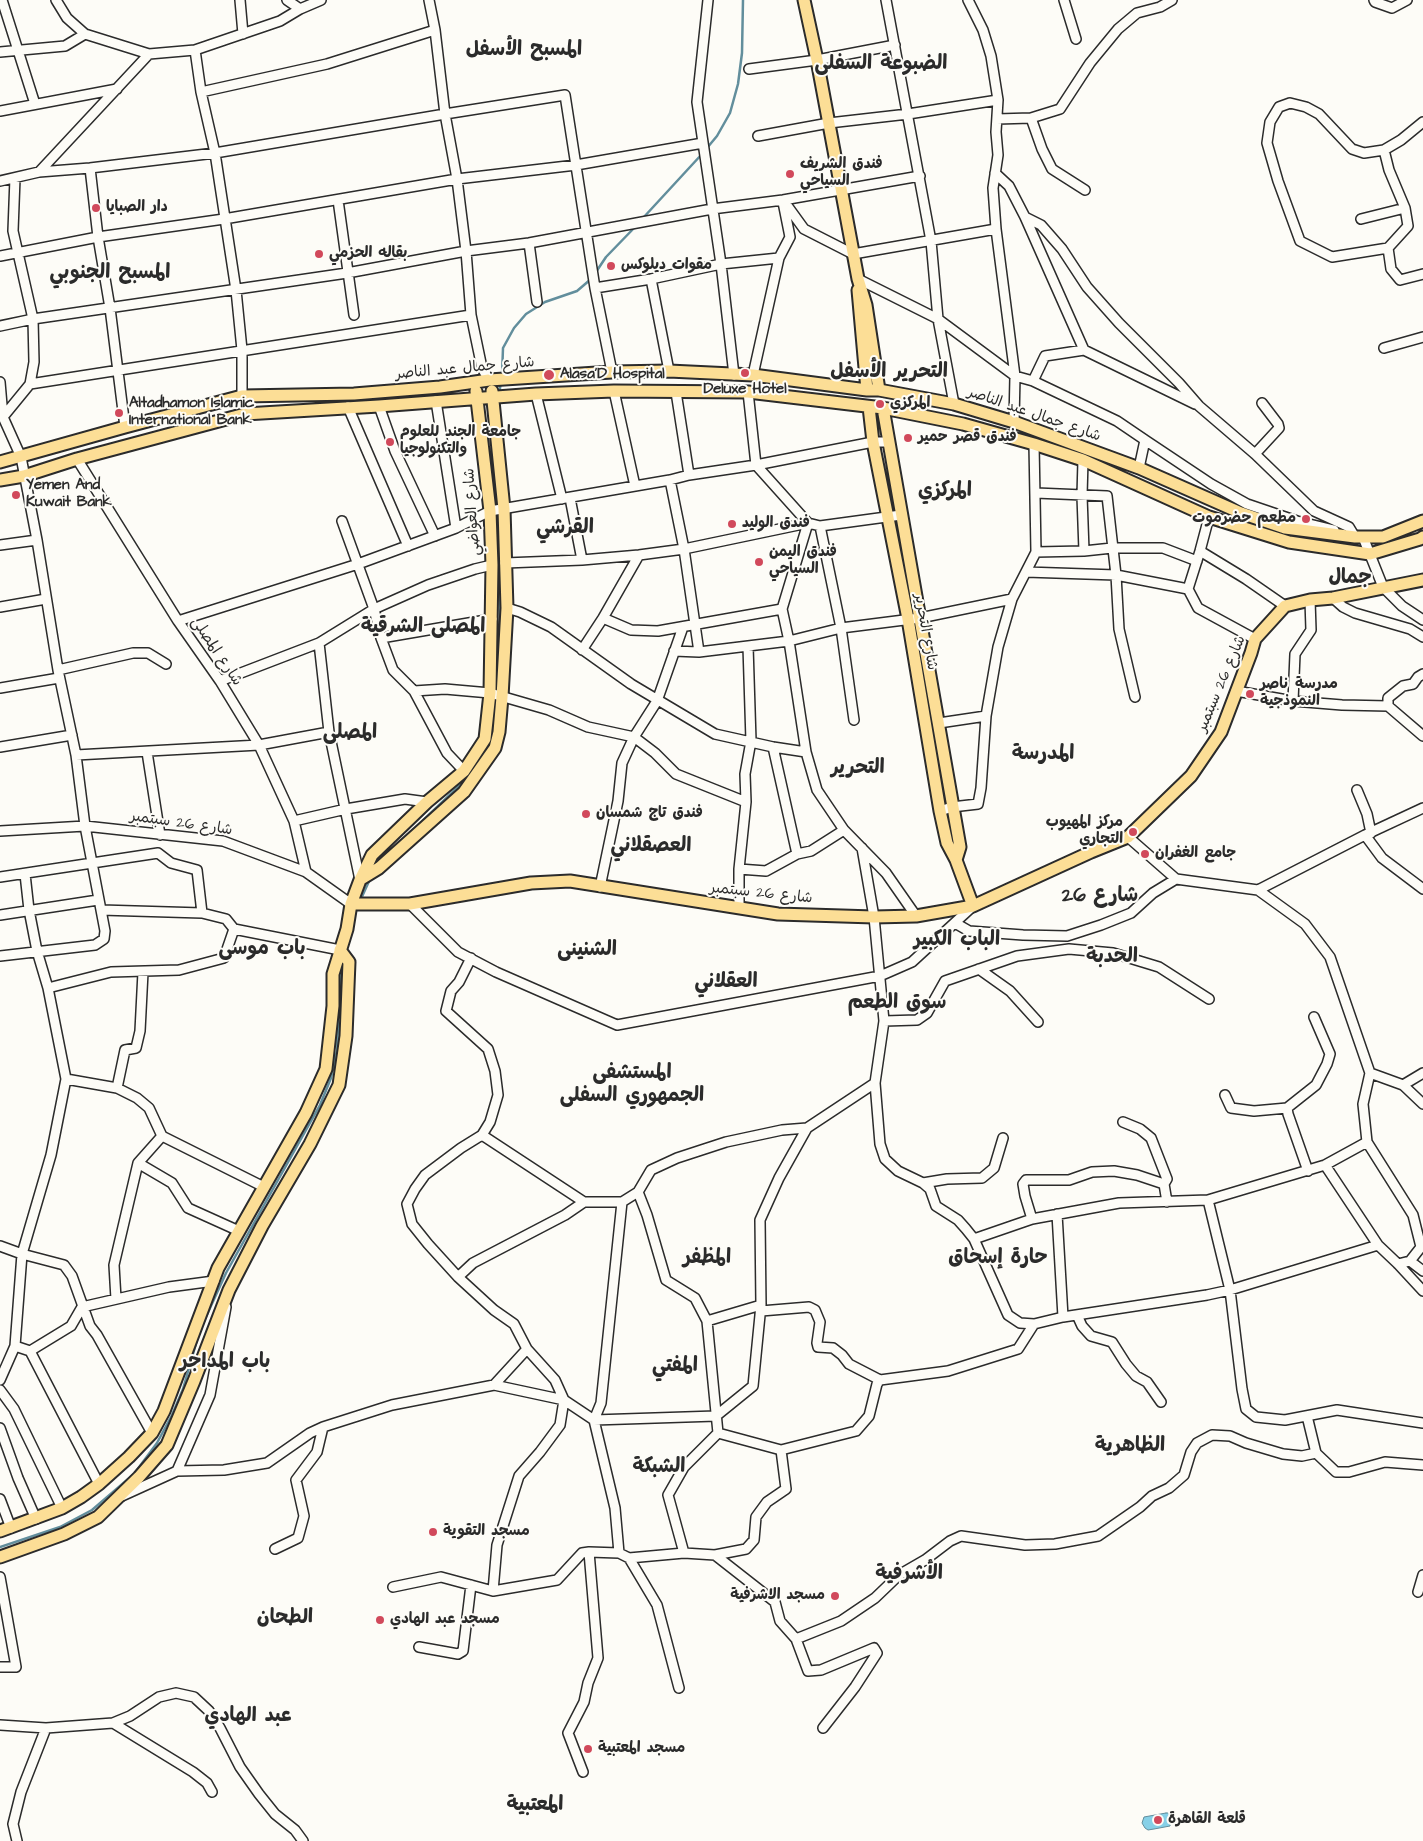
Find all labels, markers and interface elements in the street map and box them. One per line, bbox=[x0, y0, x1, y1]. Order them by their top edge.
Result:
district label: المسبح الأسفل bbox=[466, 39, 582, 63]
district label: الضبوعة السفلى bbox=[815, 53, 947, 77]
place label: فندق الشريف السياحي bbox=[800, 156, 883, 191]
marker: فندق الشريف السياحي bbox=[784, 168, 796, 180]
place label: دار الصبايا bbox=[106, 199, 168, 217]
marker: دار الصبايا bbox=[90, 202, 102, 214]
place label: بقاله الحزمي bbox=[329, 245, 407, 263]
marker: بقاله الحزمي bbox=[313, 248, 325, 260]
place label: مقوات ديلوكس bbox=[621, 257, 712, 275]
marker: مقوات ديلوكس bbox=[605, 260, 617, 272]
district label: المسبح الجنوبي bbox=[50, 262, 170, 286]
street label: شارع جمال عبد الناصر bbox=[395, 354, 535, 384]
district label: التحرير الأسفل bbox=[830, 361, 948, 385]
place label: Alasa'D Hospital bbox=[560, 366, 665, 384]
marker: Deluxe Hotel bbox=[739, 367, 751, 379]
marker: Alasa'D Hospital bbox=[542, 368, 556, 382]
place label: Deluxe Hotel bbox=[703, 381, 787, 399]
street label: شارع جمال عبد الناصر bbox=[965, 384, 1103, 446]
place label: Altadhamon Islamic International Bank bbox=[129, 395, 254, 430]
place label: المركزي bbox=[890, 395, 930, 413]
marker: المركزي bbox=[874, 398, 886, 410]
marker: Altadhamon Islamic International Bank bbox=[113, 407, 125, 419]
place label: جامعة الجند للعلوم والتكنولوجيا bbox=[400, 424, 521, 459]
place label: فندق قصر حمير bbox=[918, 429, 1017, 447]
marker: فندق قصر حمير bbox=[902, 432, 914, 444]
marker: جامعة الجند للعلوم والتكنولوجيا bbox=[384, 436, 396, 448]
street label: شارع العواضي bbox=[461, 468, 485, 556]
place label: Yemen And Kuwait Bank bbox=[26, 477, 112, 512]
district label: المركزي bbox=[918, 480, 972, 504]
marker: Yemen And Kuwait Bank bbox=[10, 489, 22, 501]
place label: مطعم حضرموت bbox=[1192, 510, 1296, 528]
marker: مطعم حضرموت bbox=[1300, 513, 1312, 525]
place label: فندق الوليد bbox=[742, 515, 810, 533]
district label: القرشي bbox=[536, 517, 594, 541]
marker: فندق الوليد bbox=[726, 518, 738, 530]
place label: فندق اليمن السياحي bbox=[769, 544, 837, 579]
marker: فندق اليمن السياحي bbox=[753, 556, 765, 568]
district label: جمال bbox=[1328, 567, 1372, 591]
street label: شارع التحرير bbox=[909, 592, 941, 672]
street label: شارع المصلى bbox=[186, 614, 246, 690]
district label: المصلى الشرقية bbox=[361, 616, 485, 640]
street label: شارع 26 سبتمبر bbox=[1194, 633, 1250, 735]
place label: مدرسة ناصر النموذجية bbox=[1260, 676, 1338, 711]
marker: مدرسة ناصر النموذجية bbox=[1244, 688, 1256, 700]
district label: المصلى bbox=[323, 722, 377, 746]
district label: المدرسة bbox=[1012, 743, 1074, 767]
district label: التحرير bbox=[831, 757, 885, 781]
place label: فندق تاج شمسان bbox=[596, 805, 703, 823]
street label: شارع 26 سبتمبر bbox=[129, 808, 233, 840]
marker: فندق تاج شمسان bbox=[580, 808, 592, 820]
place label: مركز المهيوب التجاري bbox=[1046, 814, 1123, 849]
marker: مركز المهيوب التجاري bbox=[1127, 826, 1139, 838]
district label: العصقلاني bbox=[611, 835, 691, 859]
place label: جامع الغفران bbox=[1155, 845, 1236, 863]
marker: جامع الغفران bbox=[1139, 848, 1151, 860]
street label: شارع 26 سبتمبر bbox=[709, 880, 813, 908]
district label: شارع 26 bbox=[1062, 885, 1138, 909]
district label: الباب الكبير bbox=[914, 929, 1000, 953]
district label: باب موسى bbox=[218, 938, 306, 962]
district label: الشنينى bbox=[557, 939, 617, 963]
district label: الحدبة bbox=[1086, 946, 1138, 970]
district label: العقلاني bbox=[694, 971, 758, 995]
district label: سوق الطعم bbox=[848, 992, 946, 1016]
district label: المستشفى الجمهوري السفلى bbox=[560, 1062, 704, 1109]
district label: المظفر bbox=[683, 1247, 731, 1271]
district label: حارة إسحاق bbox=[948, 1247, 1048, 1271]
district label: باب المداجر bbox=[180, 1351, 270, 1375]
district label: المفتي bbox=[652, 1355, 698, 1379]
district label: الظاهرية bbox=[1095, 1435, 1165, 1459]
district label: الشبكة bbox=[633, 1456, 685, 1480]
place label: مسجد التقوية bbox=[443, 1523, 530, 1541]
marker: مسجد التقوية bbox=[427, 1526, 439, 1538]
district label: الأشرفية bbox=[875, 1563, 943, 1587]
place label: مسجد الاشرفية bbox=[730, 1587, 825, 1605]
marker: مسجد الاشرفية bbox=[829, 1590, 841, 1602]
district label: الطحان bbox=[257, 1607, 313, 1631]
place label: مسجد عبد الهادي bbox=[390, 1611, 500, 1629]
marker: مسجد عبد الهادي bbox=[374, 1614, 386, 1626]
district label: عبد الهادي bbox=[205, 1705, 291, 1729]
place label: مسجد المعتبية bbox=[598, 1740, 685, 1758]
marker: مسجد المعتبية bbox=[582, 1743, 594, 1755]
district label: المعتبية bbox=[507, 1794, 563, 1818]
place label: قلعة القاهرة bbox=[1168, 1811, 1246, 1829]
marker: قلعة القاهرة bbox=[1152, 1814, 1164, 1826]

